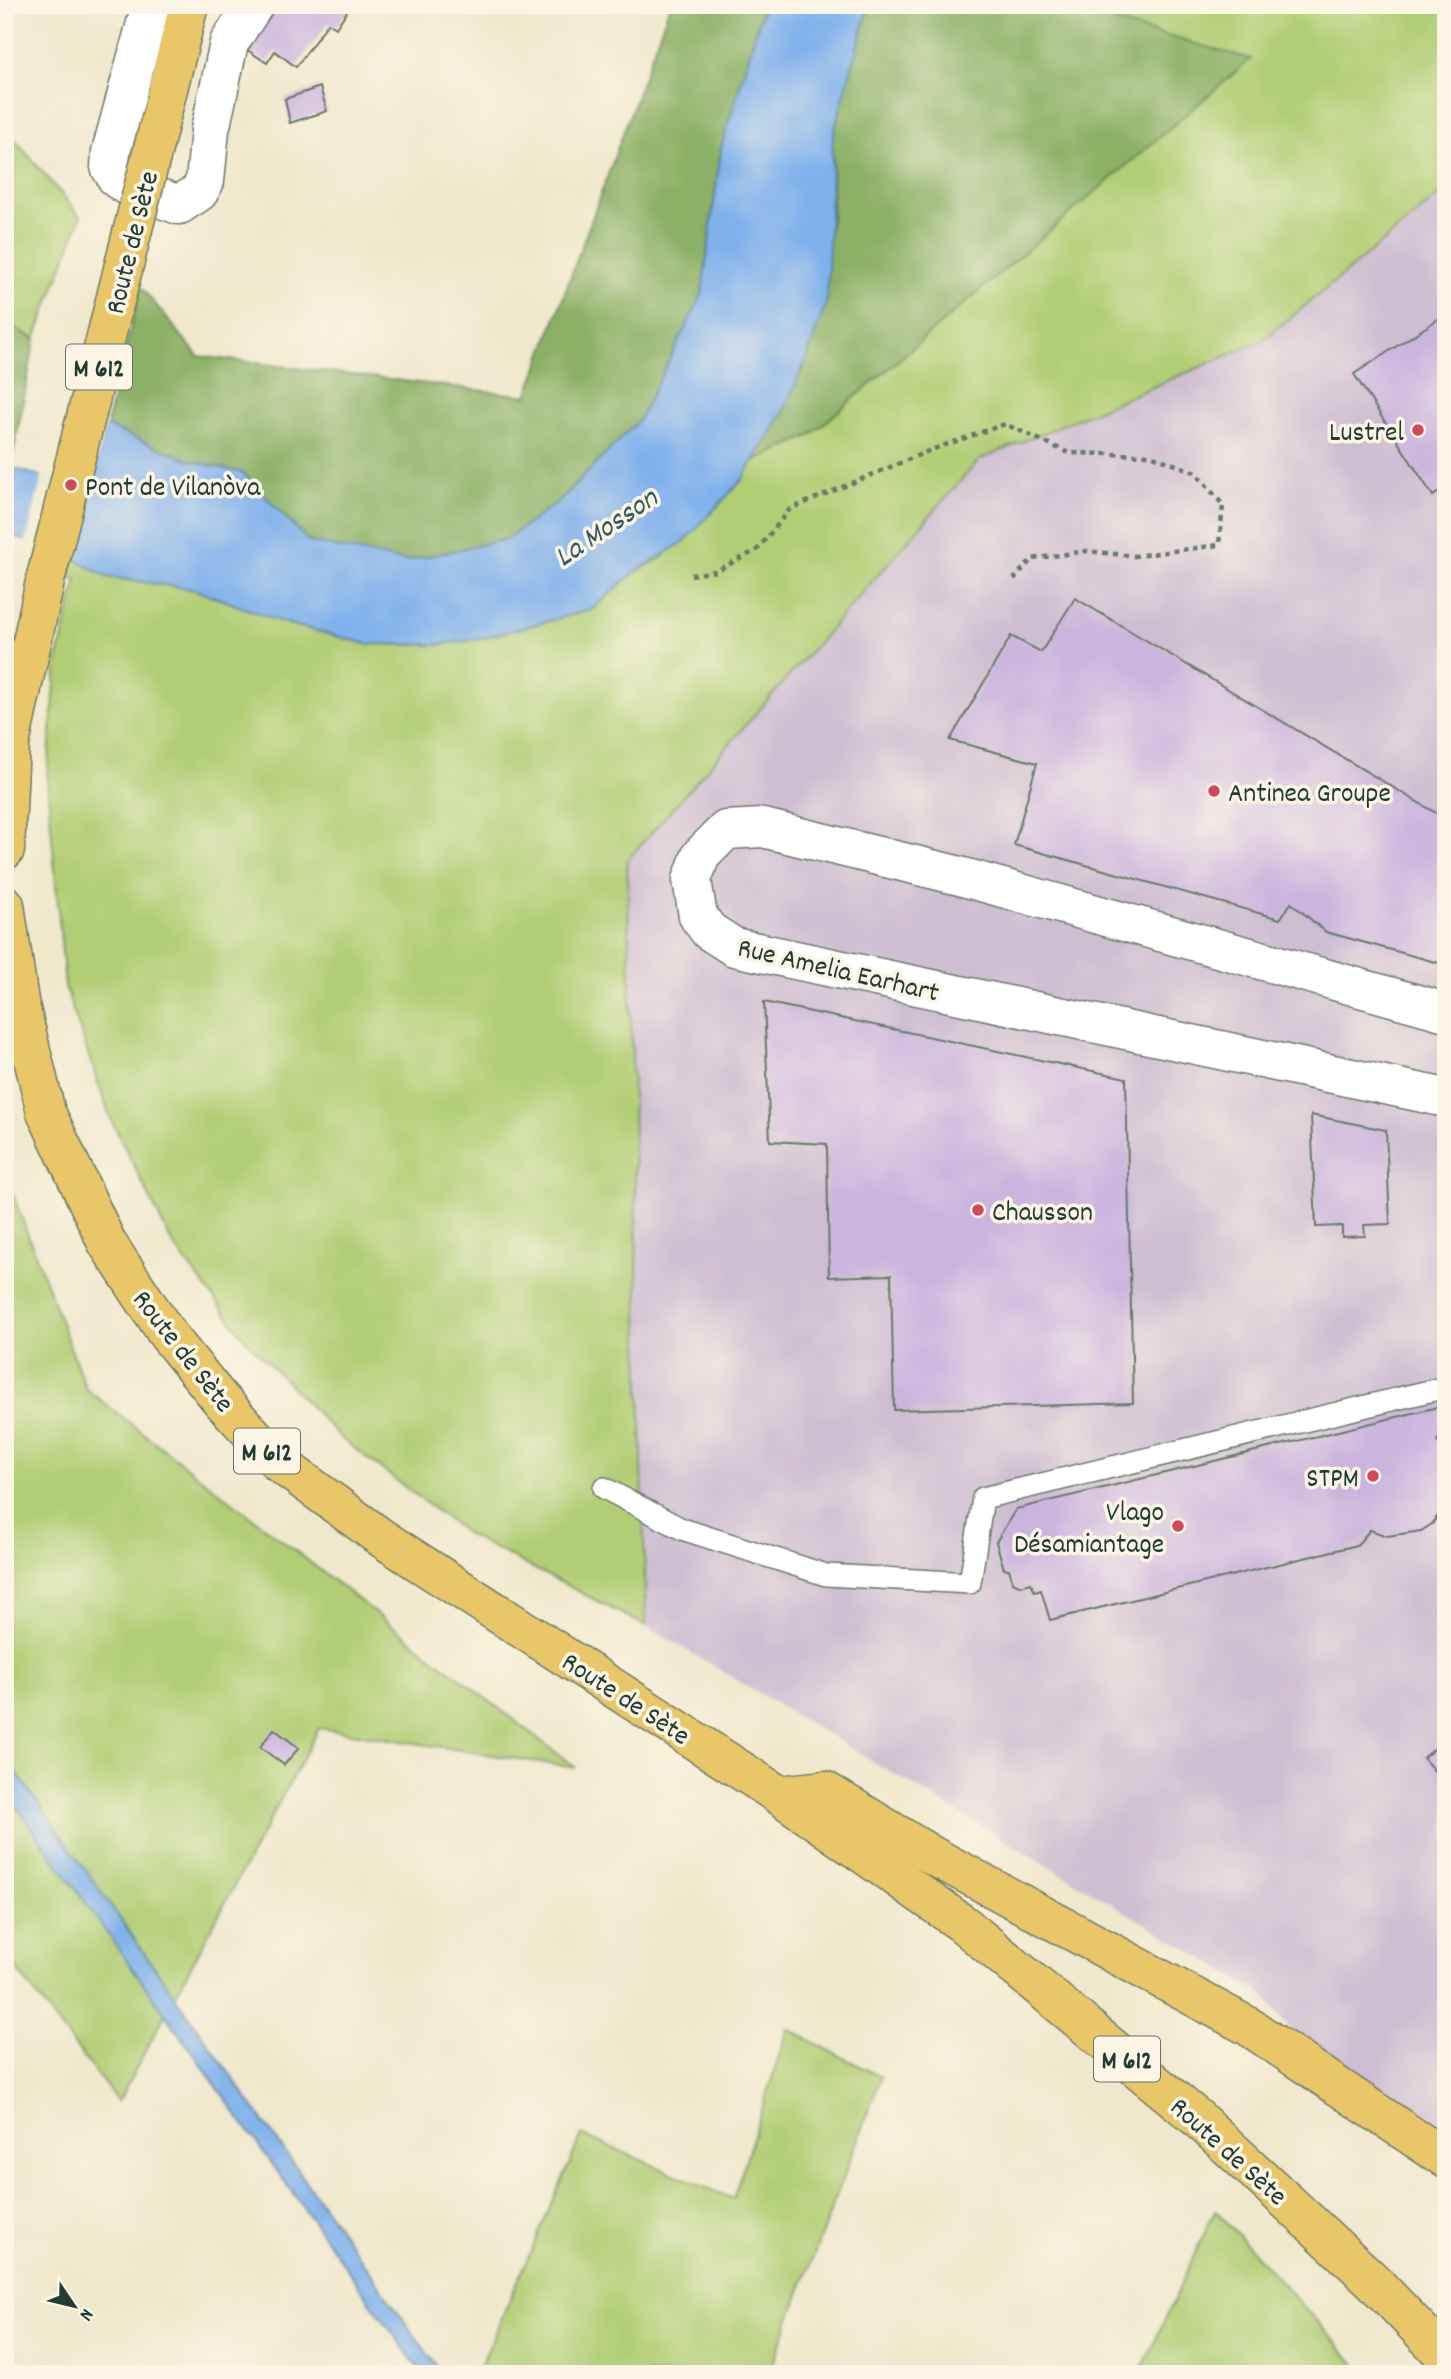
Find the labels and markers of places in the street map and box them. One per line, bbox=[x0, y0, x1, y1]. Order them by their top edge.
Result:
place label: Lustrel bbox=[1329, 415, 1404, 455]
marker: Lustrel bbox=[1410, 422, 1426, 438]
place label: Pont de Vilanòva bbox=[85, 470, 261, 510]
marker: Pont de Vilanòva bbox=[63, 477, 79, 493]
place label: Antinea Groupe bbox=[1228, 776, 1391, 816]
marker: Antinea Groupe bbox=[1206, 783, 1222, 799]
place label: Chausson bbox=[992, 1195, 1093, 1235]
marker: Chausson bbox=[970, 1202, 986, 1218]
place label: STPM bbox=[1306, 1461, 1359, 1501]
marker: STPM bbox=[1365, 1468, 1381, 1484]
place label: Vlago Désamiantage bbox=[1014, 1495, 1164, 1567]
marker: Vlago Désamiantage bbox=[1170, 1518, 1186, 1534]

